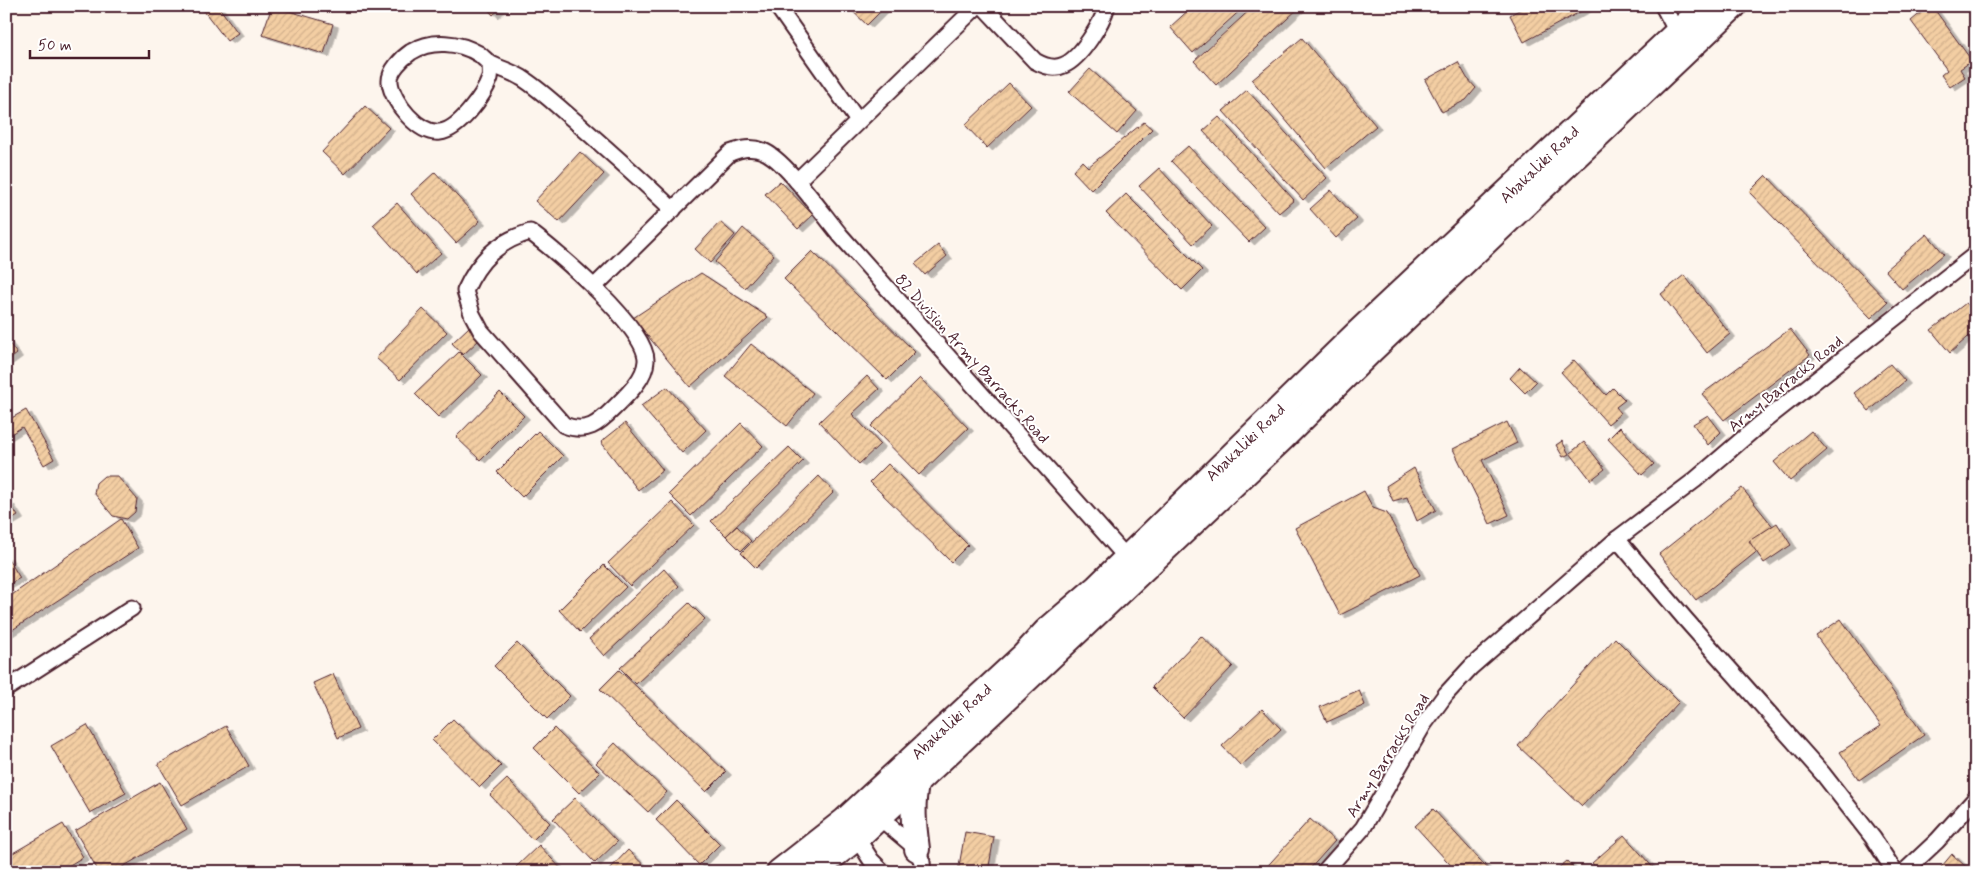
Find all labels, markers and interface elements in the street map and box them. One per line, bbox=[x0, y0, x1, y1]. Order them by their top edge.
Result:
scale bar bbox=[30, 28, 149, 60]
text: 50 m bbox=[38, 36, 72, 56]
street label: Abakaliki Road bbox=[1496, 122, 1584, 208]
street label: 82 Division Army Barracks Road bbox=[890, 270, 1054, 448]
street label: Army Barracks Road bbox=[1724, 331, 1848, 437]
street label: Abakaliki Road bbox=[1202, 400, 1290, 486]
street label: Abakaliki Road bbox=[907, 679, 997, 765]
street label: Army Barracks Road bbox=[1342, 690, 1435, 822]

